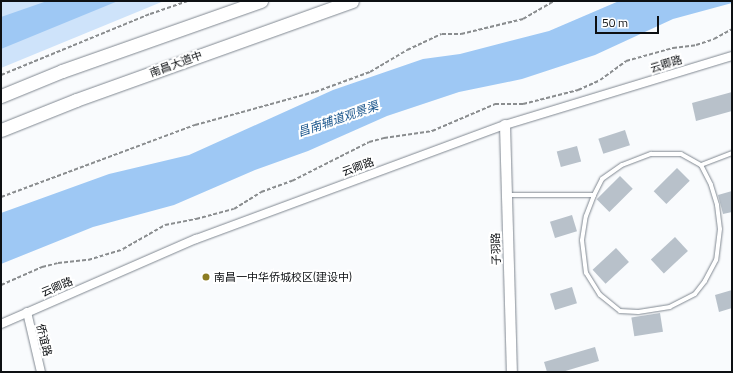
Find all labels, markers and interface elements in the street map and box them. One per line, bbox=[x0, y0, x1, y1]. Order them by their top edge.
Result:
scale bar bbox=[597, 8, 661, 34]
text: 50 m bbox=[602, 13, 628, 32]
street label: 南昌大道中 bbox=[148, 48, 204, 80]
street label: 云卿路 bbox=[648, 53, 684, 75]
water label: 昌南辅道观景渠 bbox=[296, 99, 380, 139]
street label: 云卿路 bbox=[340, 155, 376, 179]
street label: 子羽路 bbox=[489, 232, 503, 266]
place label: 南昌一中华侨城校区(建设中) bbox=[214, 270, 352, 284]
marker: 南昌一中华侨城校区(建设中) bbox=[201, 272, 211, 282]
street label: 云卿路 bbox=[39, 274, 75, 300]
street label: 侨谊路 bbox=[34, 322, 54, 358]

